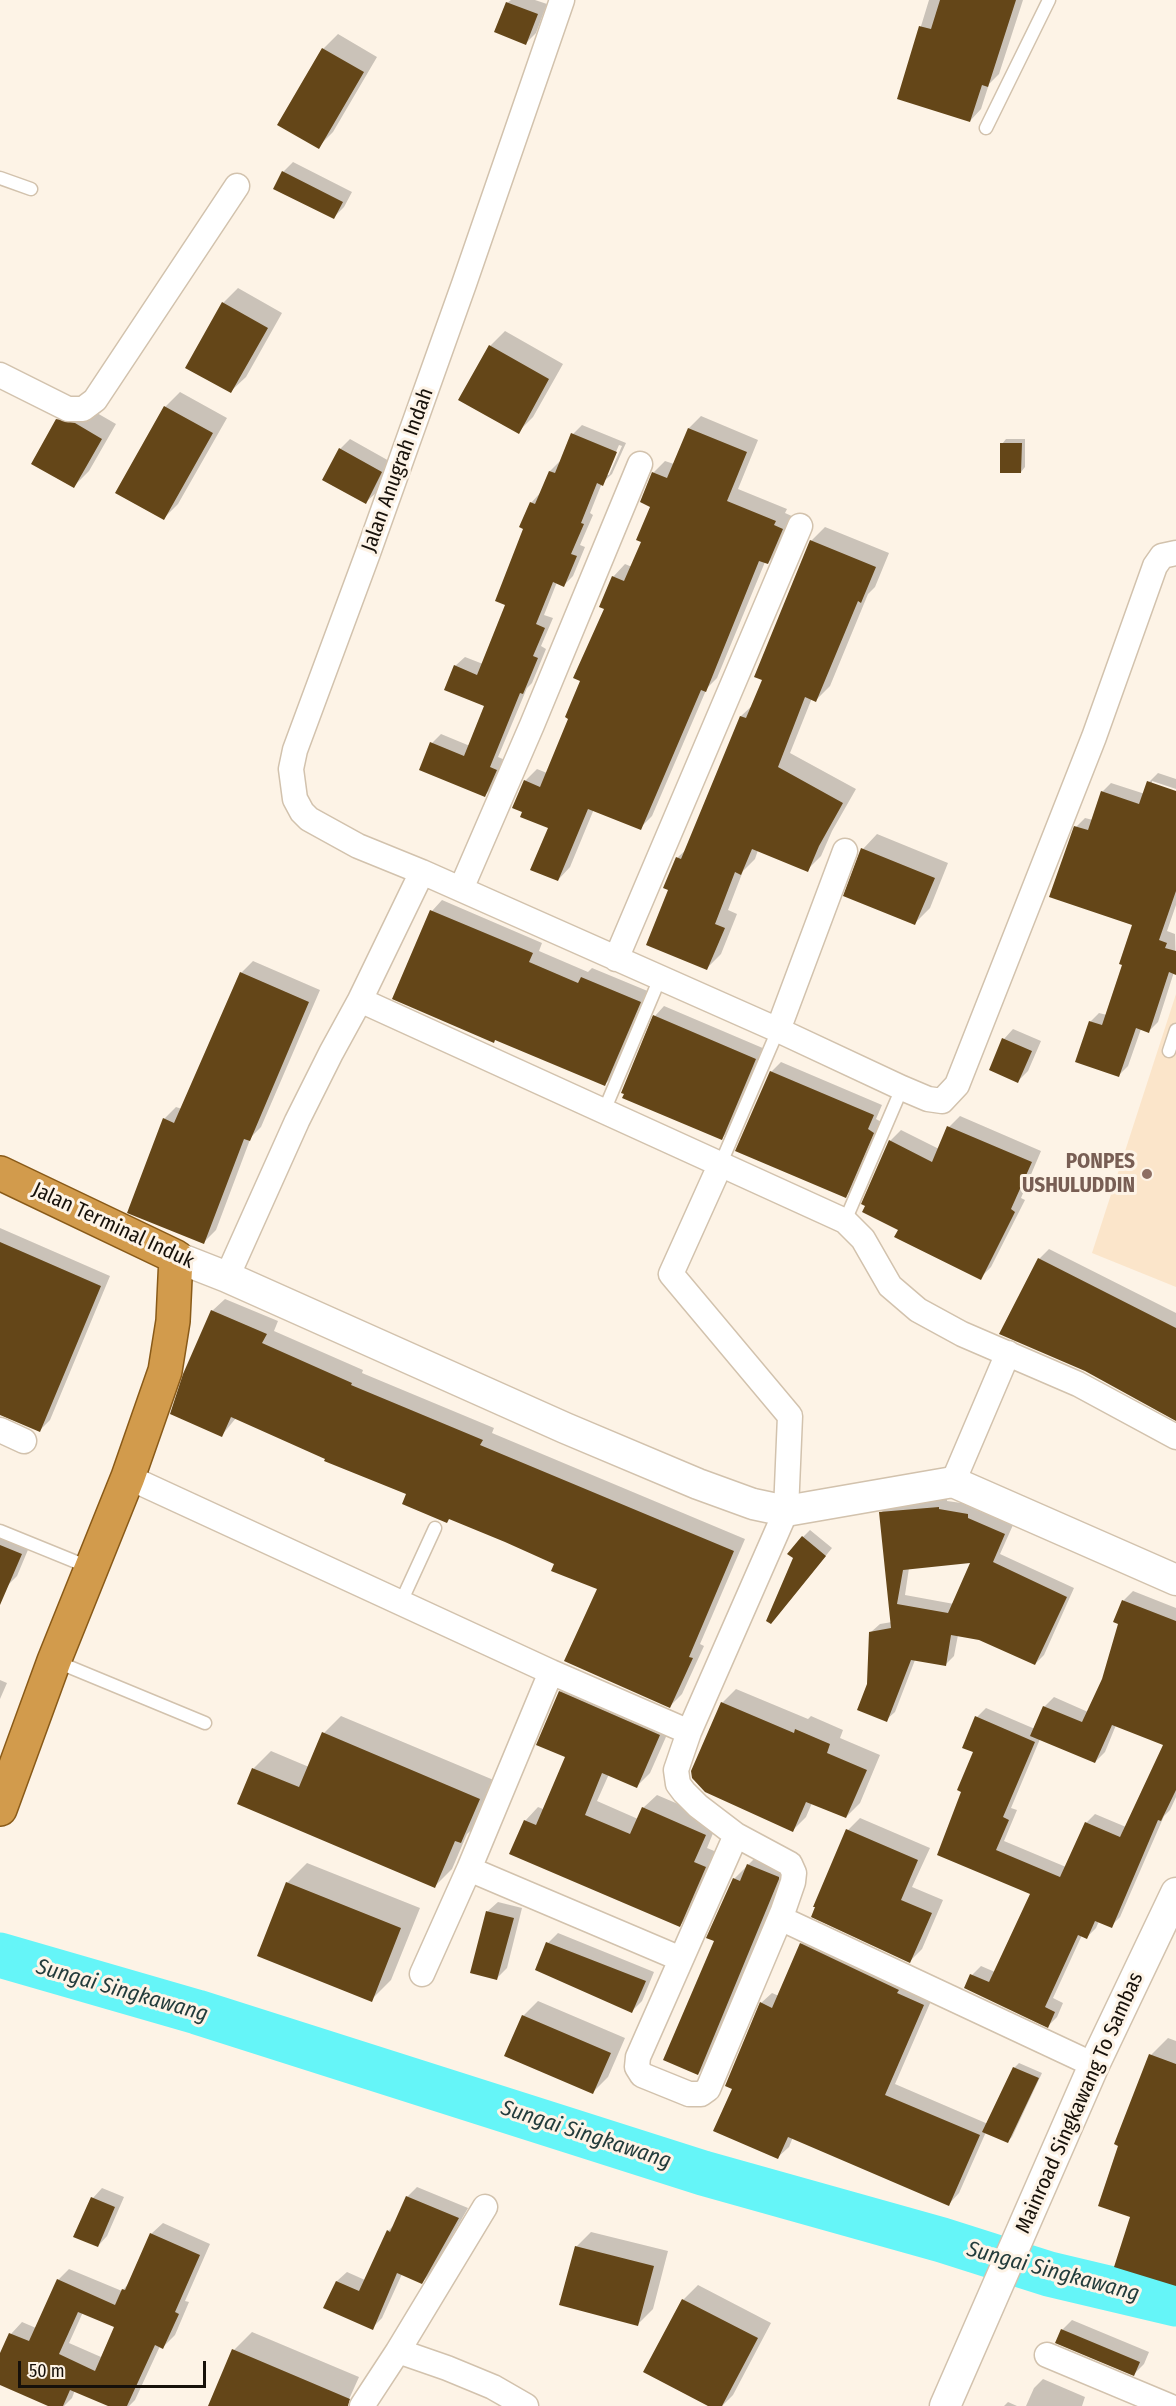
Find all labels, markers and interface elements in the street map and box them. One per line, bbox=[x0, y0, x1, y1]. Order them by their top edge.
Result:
street label: Jalan Anugrah Indah bbox=[357, 385, 439, 555]
place label: PONPES USHULUDDIN bbox=[1022, 1149, 1135, 1199]
marker: PONPES USHULUDDIN bbox=[1140, 1167, 1154, 1181]
street label: Jalan Terminal Induk bbox=[28, 1178, 198, 1274]
water label: Sungai Singkawang bbox=[33, 1954, 211, 2028]
street label: Mainroad Singkawang To Sambas bbox=[1011, 1969, 1149, 2237]
water label: Sungai Singkawang bbox=[498, 2095, 674, 2175]
water label: Sungai Singkawang bbox=[964, 2236, 1142, 2308]
scale bar bbox=[21, 2349, 208, 2387]
text: 50 m bbox=[29, 2360, 65, 2382]

